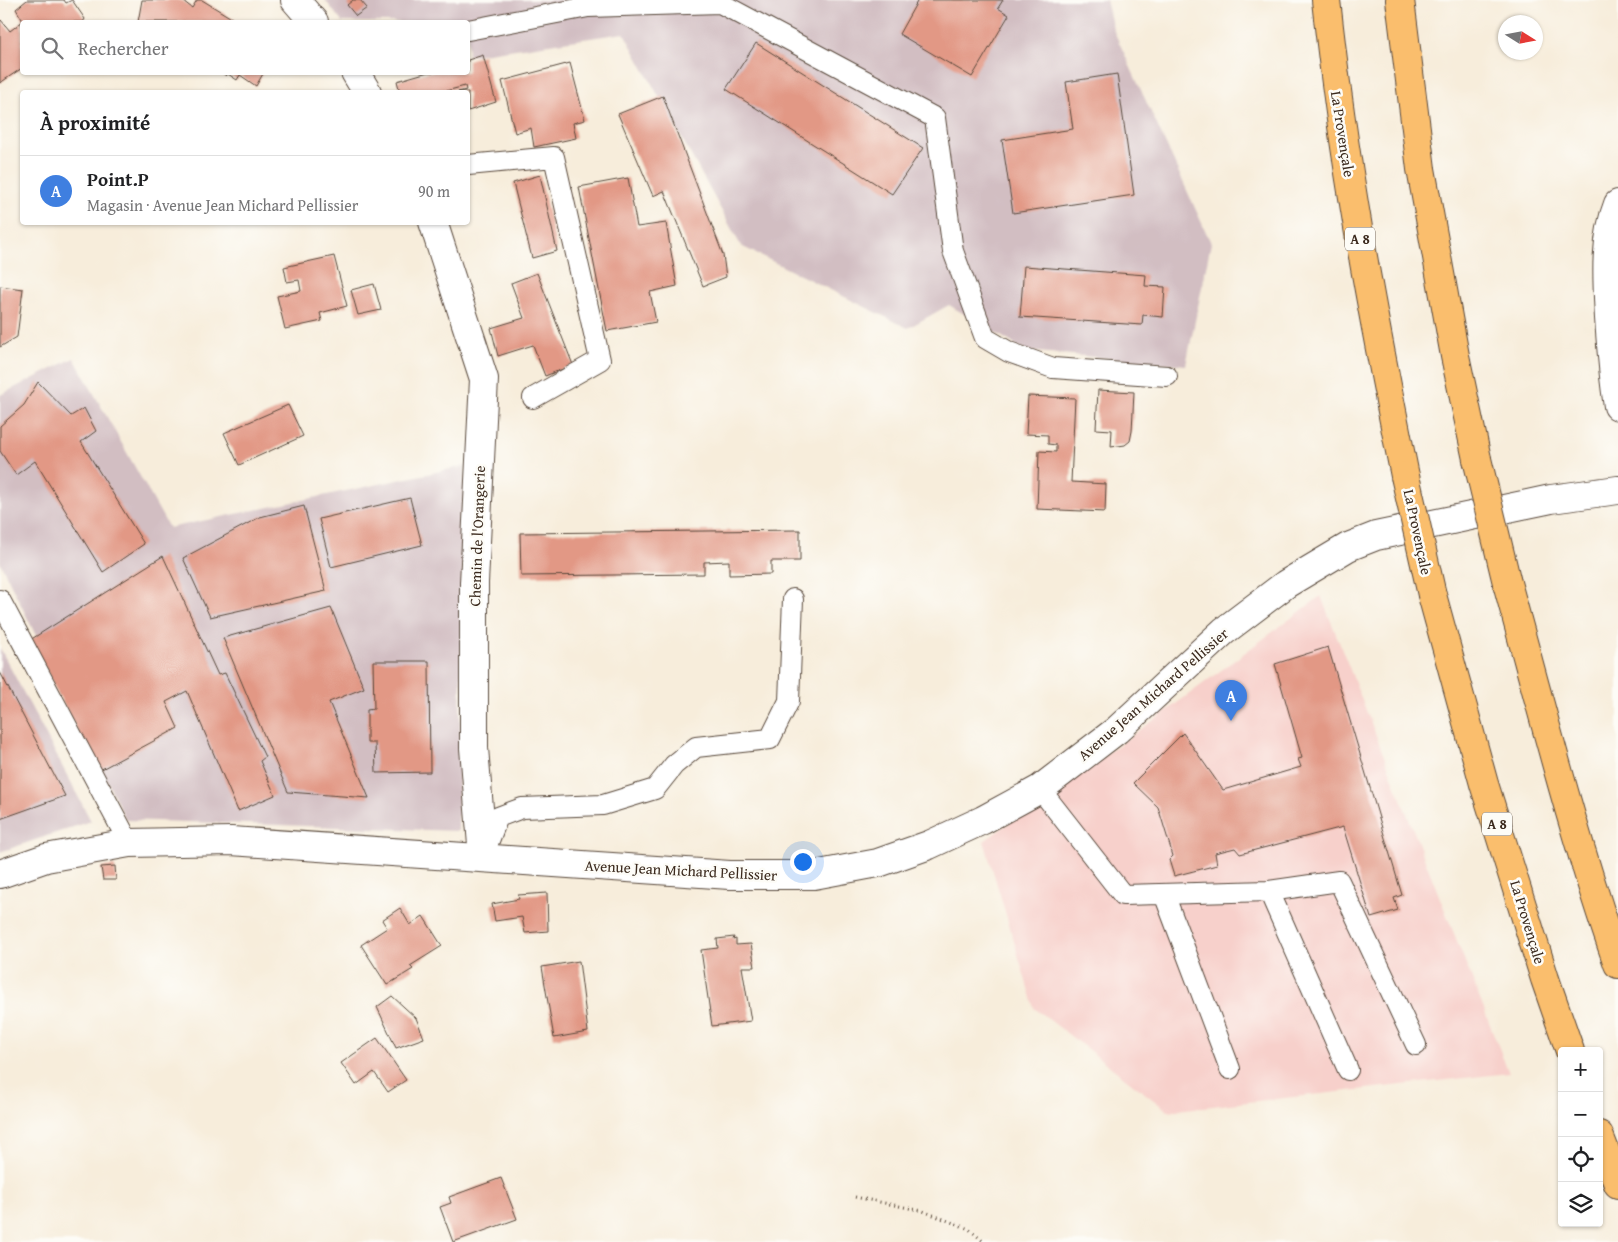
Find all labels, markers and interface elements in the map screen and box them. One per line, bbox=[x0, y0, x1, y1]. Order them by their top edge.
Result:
north arrow bbox=[1498, 15, 1543, 60]
search box bbox=[20, 20, 470, 75]
icon: search bbox=[38, 34, 66, 62]
text: Rechercher bbox=[78, 34, 169, 62]
street label: La Provençale bbox=[1326, 90, 1360, 178]
text: À proximité bbox=[40, 107, 150, 138]
text: Point.P bbox=[87, 165, 149, 193]
text: A bbox=[51, 179, 61, 203]
text: 90 m bbox=[418, 179, 450, 203]
text: Magasin · Avenue Jean Michard Pellissier bbox=[87, 193, 358, 217]
road number: A 8 bbox=[1345, 228, 1375, 250]
street label: Chemin de l'Orangerie bbox=[464, 465, 490, 607]
street label: La Provençale bbox=[1399, 487, 1437, 577]
street label: Avenue Jean Michard Pellissier bbox=[1074, 624, 1232, 764]
pin: A bbox=[1215, 680, 1247, 721]
road number: A 8 bbox=[1482, 812, 1512, 836]
your location bbox=[790, 849, 816, 875]
street label: Avenue Jean Michard Pellissier bbox=[584, 854, 778, 886]
street label: La Provençale bbox=[1505, 878, 1551, 966]
map controls bbox=[1558, 1047, 1603, 1227]
button: + bbox=[1558, 1047, 1603, 1092]
button: − bbox=[1558, 1092, 1603, 1137]
button: locate bbox=[1558, 1137, 1603, 1182]
button: layers bbox=[1558, 1182, 1603, 1227]

